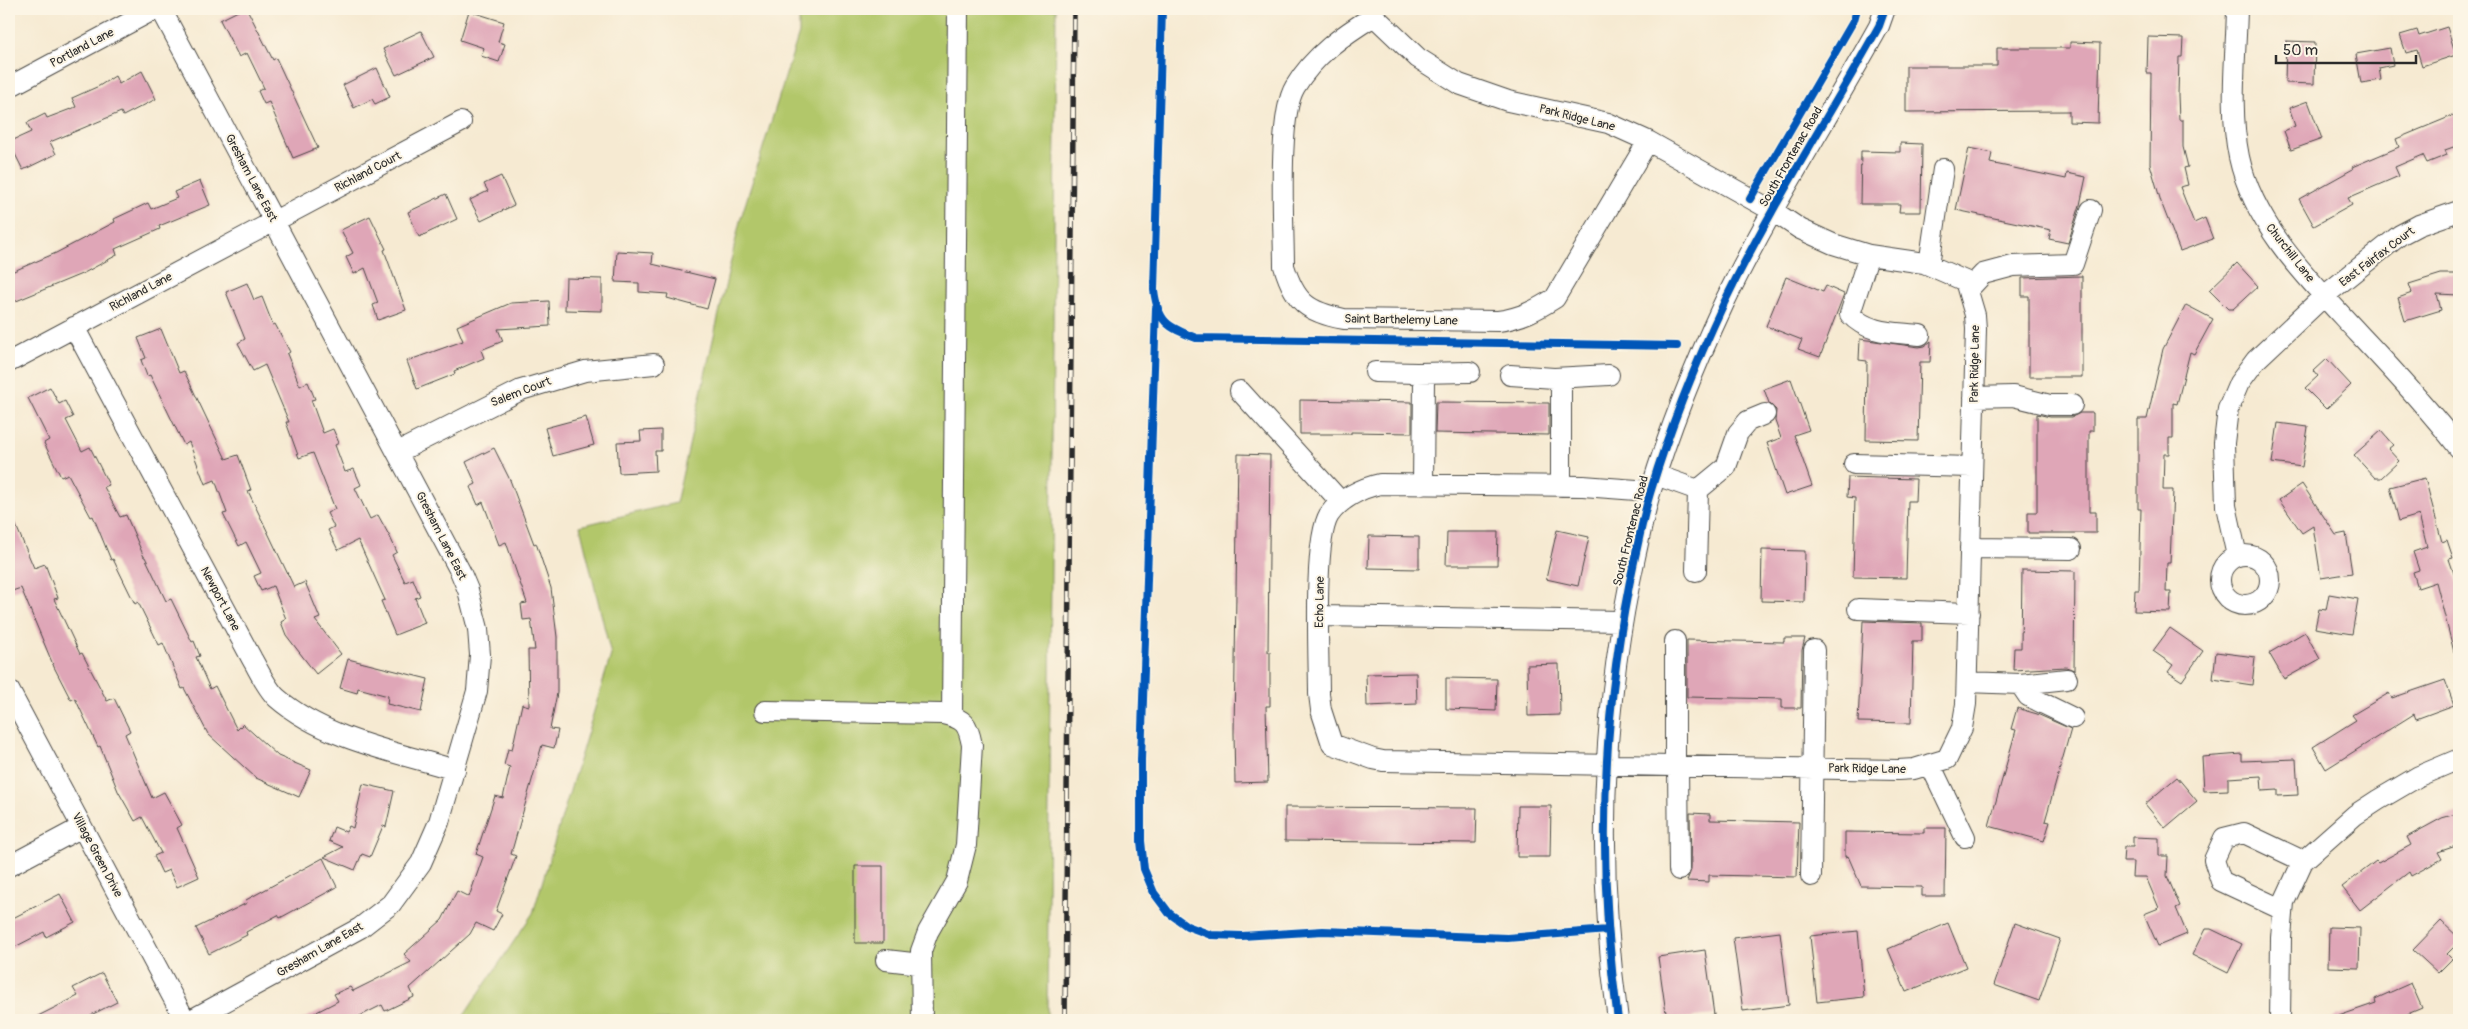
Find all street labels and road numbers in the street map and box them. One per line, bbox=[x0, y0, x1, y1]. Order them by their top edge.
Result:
street label: Portland Lane bbox=[47, 25, 117, 71]
street label: Park Ridge Lane bbox=[1537, 101, 1617, 135]
street label: South Frontenac Road bbox=[1756, 104, 1826, 210]
street label: Gresham Lane East bbox=[222, 132, 280, 225]
street label: Richland Court bbox=[332, 148, 404, 196]
street label: Churchill Lane bbox=[2262, 221, 2318, 285]
street label: East Fairfax Court bbox=[2336, 224, 2418, 290]
street label: Richland Lane bbox=[107, 269, 175, 315]
street label: Saint Barthelemy Lane bbox=[1344, 312, 1458, 328]
street label: Park Ridge Lane bbox=[1967, 325, 1983, 403]
street label: Salem Court bbox=[489, 374, 553, 410]
street label: South Frontenac Road bbox=[1610, 474, 1652, 588]
street label: Gresham Lane East bbox=[412, 489, 470, 583]
street label: Newport Lane bbox=[197, 564, 243, 634]
street label: Echo Lane bbox=[1312, 576, 1328, 628]
street label: Park Ridge Lane bbox=[1828, 761, 1906, 777]
street label: Village Green Drive bbox=[68, 810, 126, 900]
street label: Gresham Lane East bbox=[274, 919, 366, 981]

